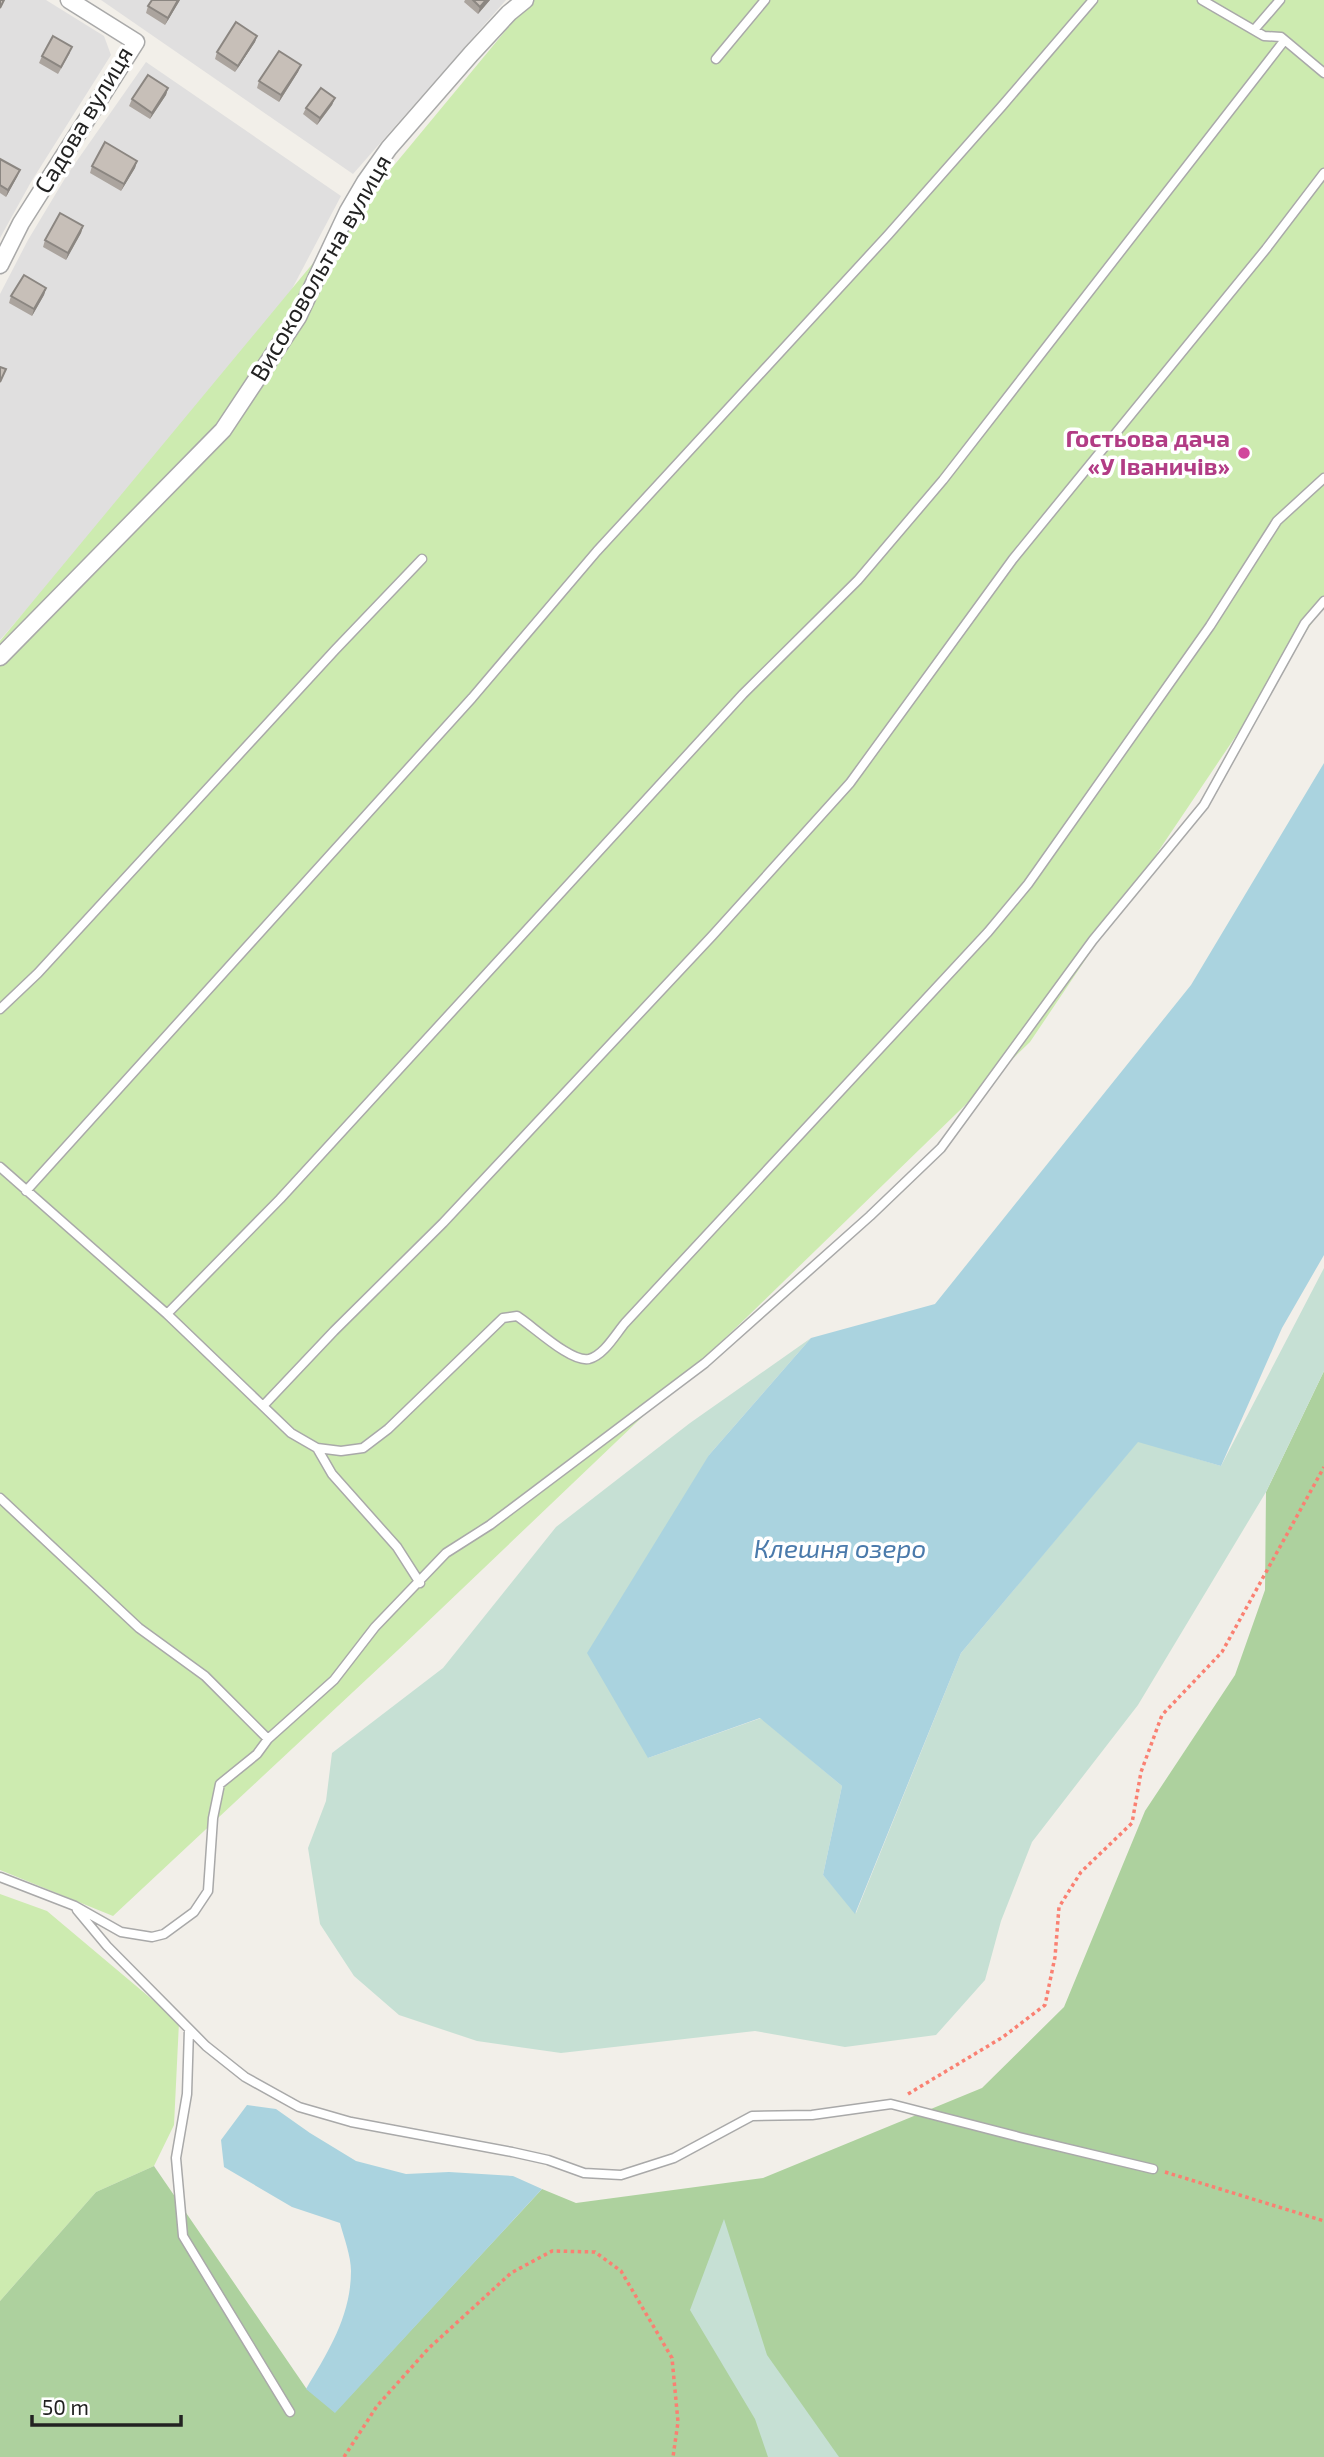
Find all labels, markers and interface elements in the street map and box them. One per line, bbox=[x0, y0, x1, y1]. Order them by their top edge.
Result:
street label: Садова вулиця bbox=[27, 40, 139, 199]
street label: Високовольтна вулиця bbox=[243, 149, 397, 386]
place label: Гостьова дача «У Іваничів» bbox=[1066, 423, 1230, 480]
marker: Гостьова дача «У Іваничів» bbox=[1236, 445, 1252, 461]
water label: Клешня озеро bbox=[754, 1532, 926, 1563]
scale bar bbox=[32, 2384, 180, 2428]
text: 50 m bbox=[42, 2394, 89, 2419]

